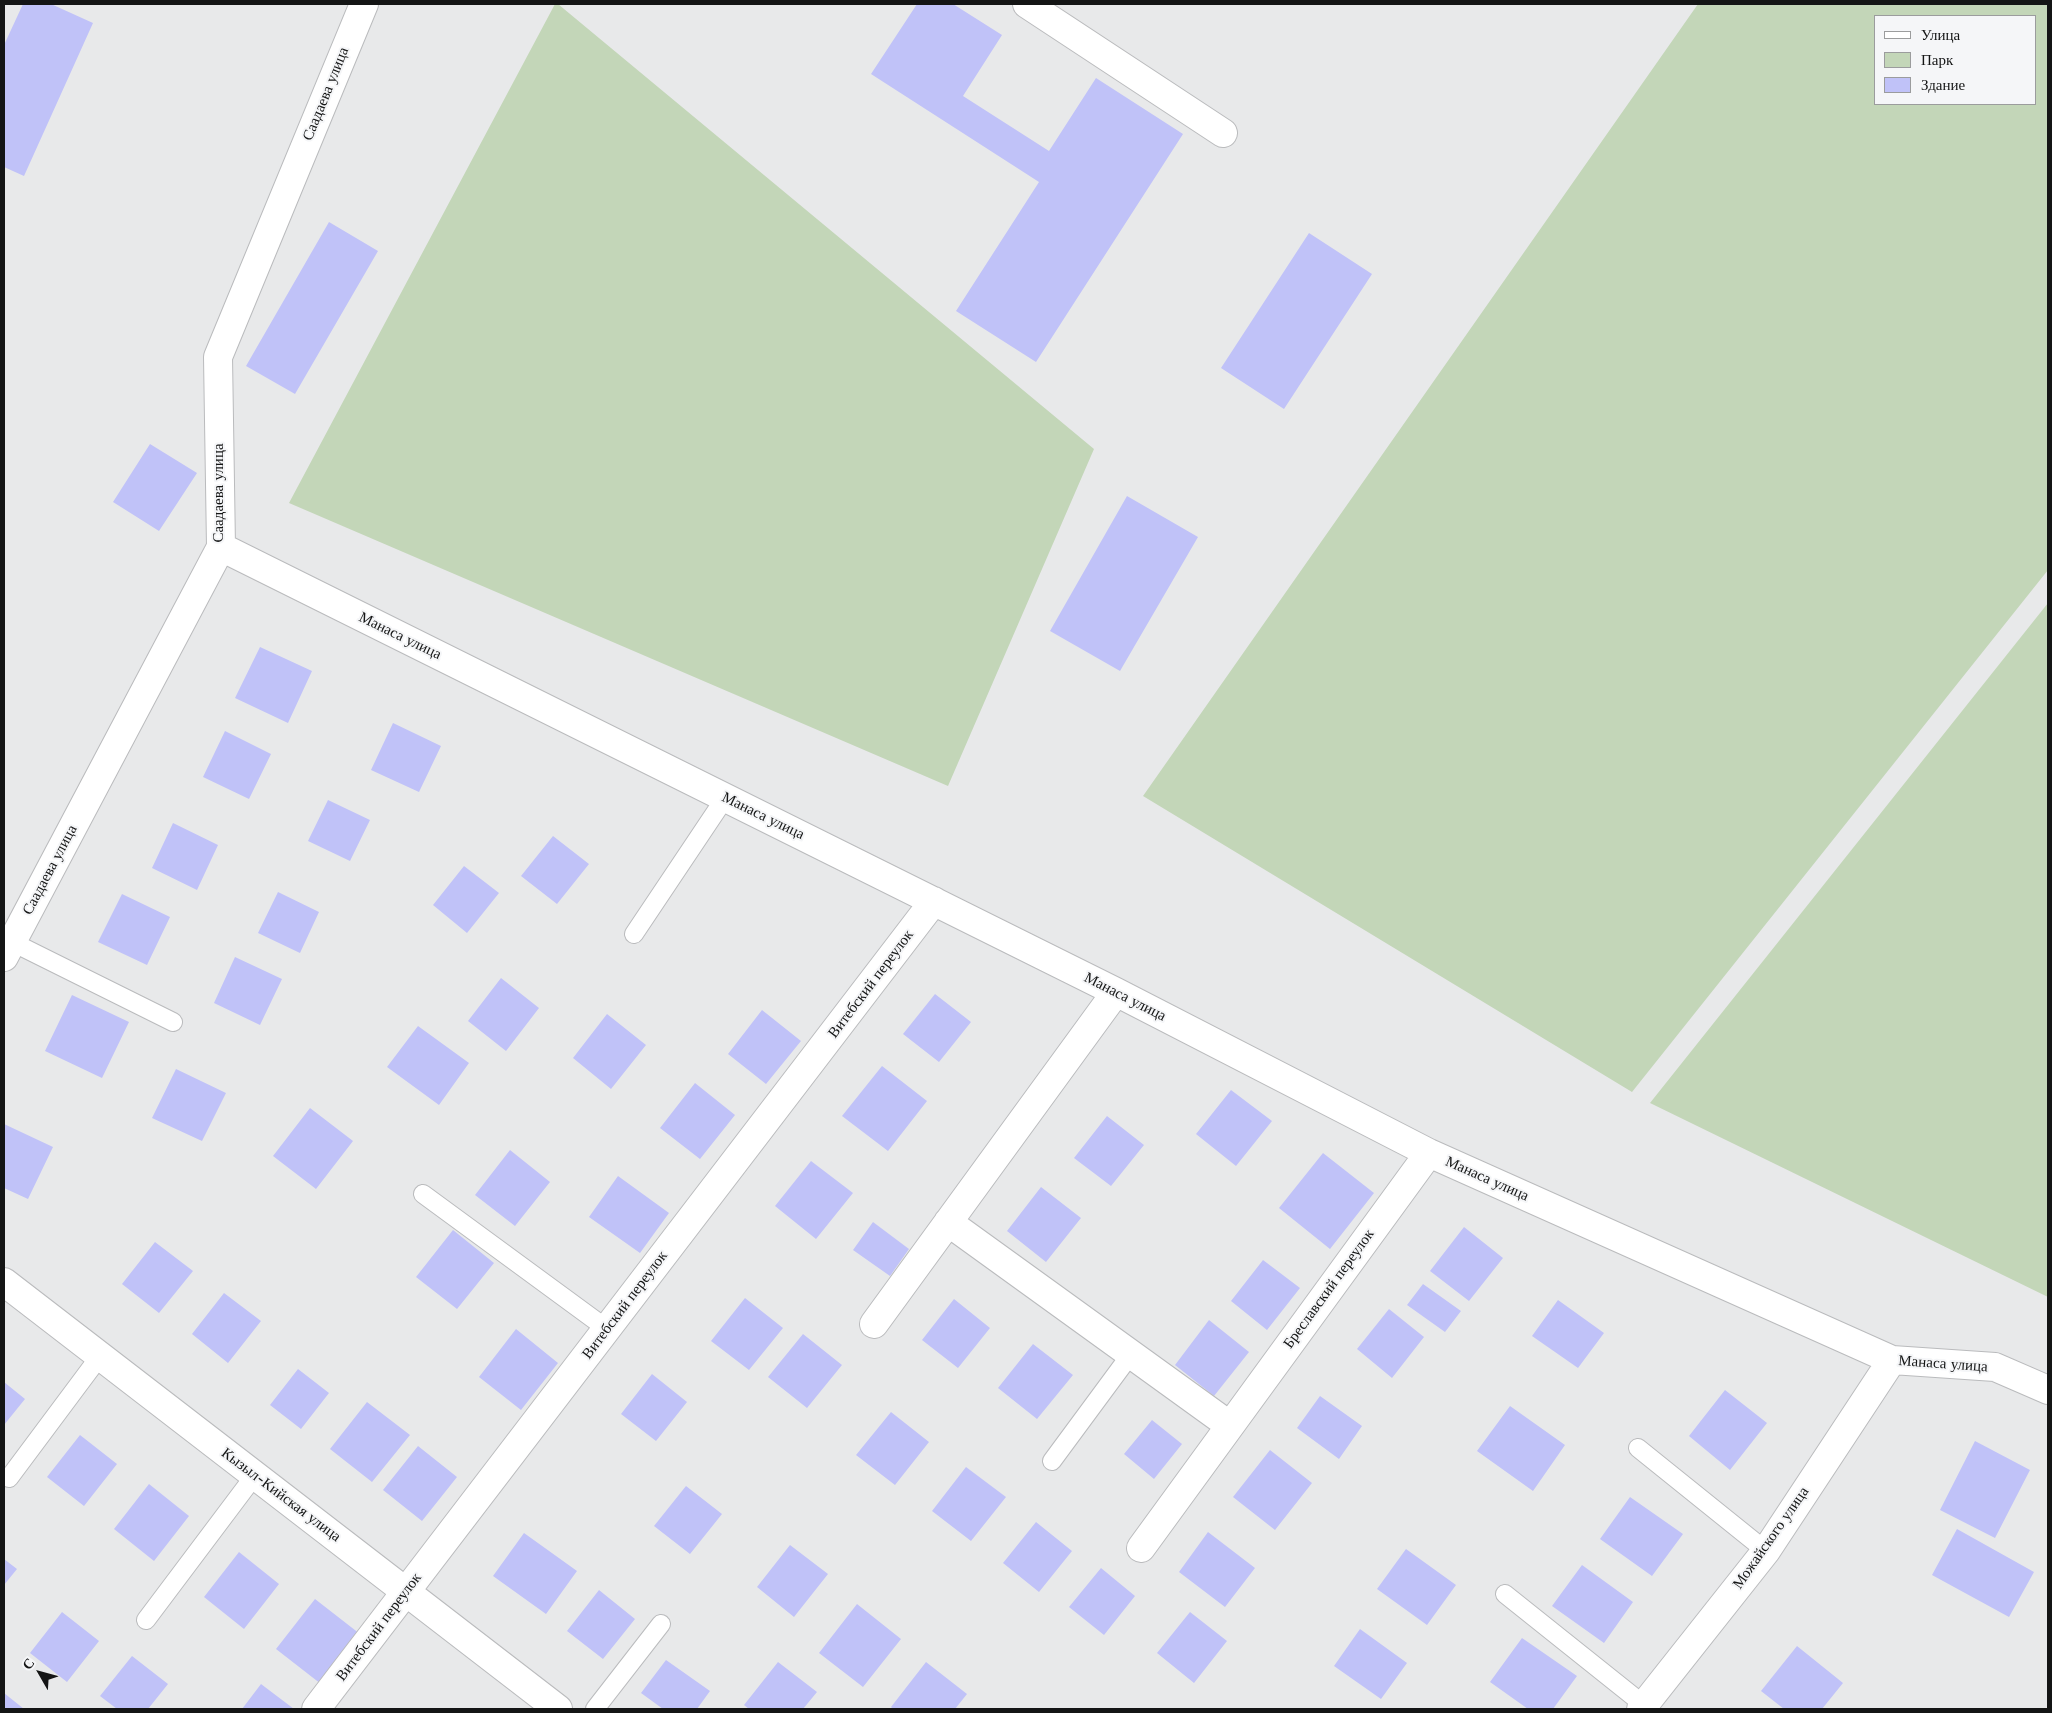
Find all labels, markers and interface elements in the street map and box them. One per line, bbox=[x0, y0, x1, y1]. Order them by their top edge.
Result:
legend bbox=[1874, 15, 2037, 105]
text: Улица bbox=[1921, 25, 1960, 44]
street label: Саадаева улица bbox=[299, 45, 353, 143]
text: Парк bbox=[1921, 50, 1953, 69]
text: Здание bbox=[1921, 75, 1965, 94]
street label: Саадаева улица bbox=[210, 443, 228, 543]
street label: Манаса улица bbox=[356, 608, 444, 664]
street label: Манаса улица bbox=[719, 788, 807, 844]
street label: Саадаева улица bbox=[19, 822, 81, 918]
street label: Витебский переулок bbox=[824, 926, 918, 1042]
street label: Манаса улица bbox=[1081, 969, 1169, 1025]
street label: Манаса улица bbox=[1442, 1153, 1532, 1205]
street label: Бреславский переулок bbox=[1280, 1226, 1378, 1352]
street label: Витебский переулок bbox=[578, 1247, 672, 1363]
street label: Манаса улица bbox=[1898, 1352, 1988, 1376]
street label: Кызыл-Кийская улица bbox=[218, 1444, 344, 1546]
street label: Можайского улица bbox=[1729, 1484, 1813, 1592]
street label: Витебский переулок bbox=[332, 1569, 426, 1685]
north arrow bbox=[15, 1648, 65, 1698]
text: С bbox=[18, 1654, 38, 1673]

